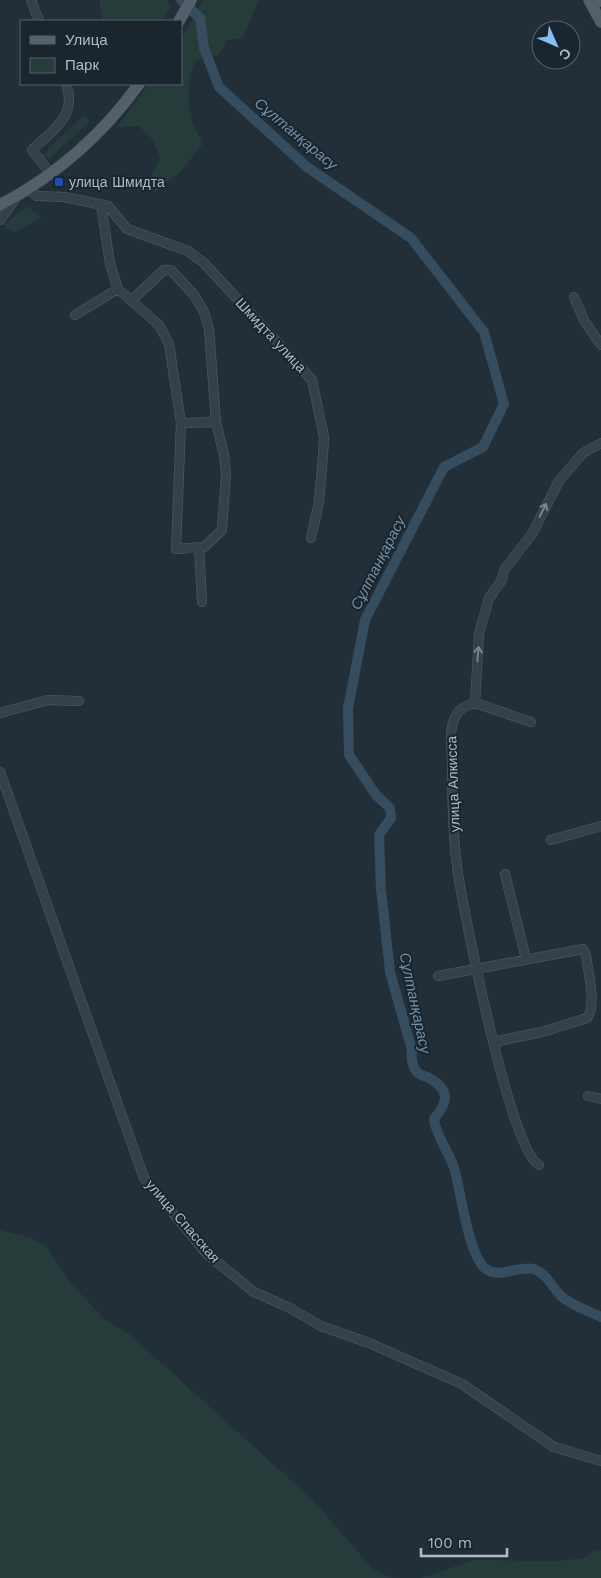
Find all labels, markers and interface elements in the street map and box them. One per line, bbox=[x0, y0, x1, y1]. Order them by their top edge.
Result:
legend bbox=[20, 20, 182, 85]
north arrow bbox=[531, 20, 581, 70]
text: Улица bbox=[65, 31, 108, 49]
text: С bbox=[556, 45, 574, 63]
text: Парк bbox=[65, 56, 99, 74]
water label: Сұлтанқарасу bbox=[251, 94, 342, 175]
place label: улица Шмидта bbox=[69, 174, 165, 190]
marker: улица Шмидта bbox=[53, 176, 65, 188]
street label: Шмидта улица bbox=[232, 295, 310, 376]
one-way arrow bbox=[538, 502, 548, 517]
water label: Сұлтанқарасу bbox=[347, 512, 410, 613]
one-way arrow bbox=[473, 647, 482, 663]
street label: улица Алкисса bbox=[443, 735, 463, 832]
water label: Сұлтанқарасу bbox=[396, 951, 435, 1057]
street label: улица Спасская bbox=[143, 1176, 223, 1266]
scale bar bbox=[421, 1526, 507, 1558]
text: 100 m bbox=[428, 1534, 472, 1552]

